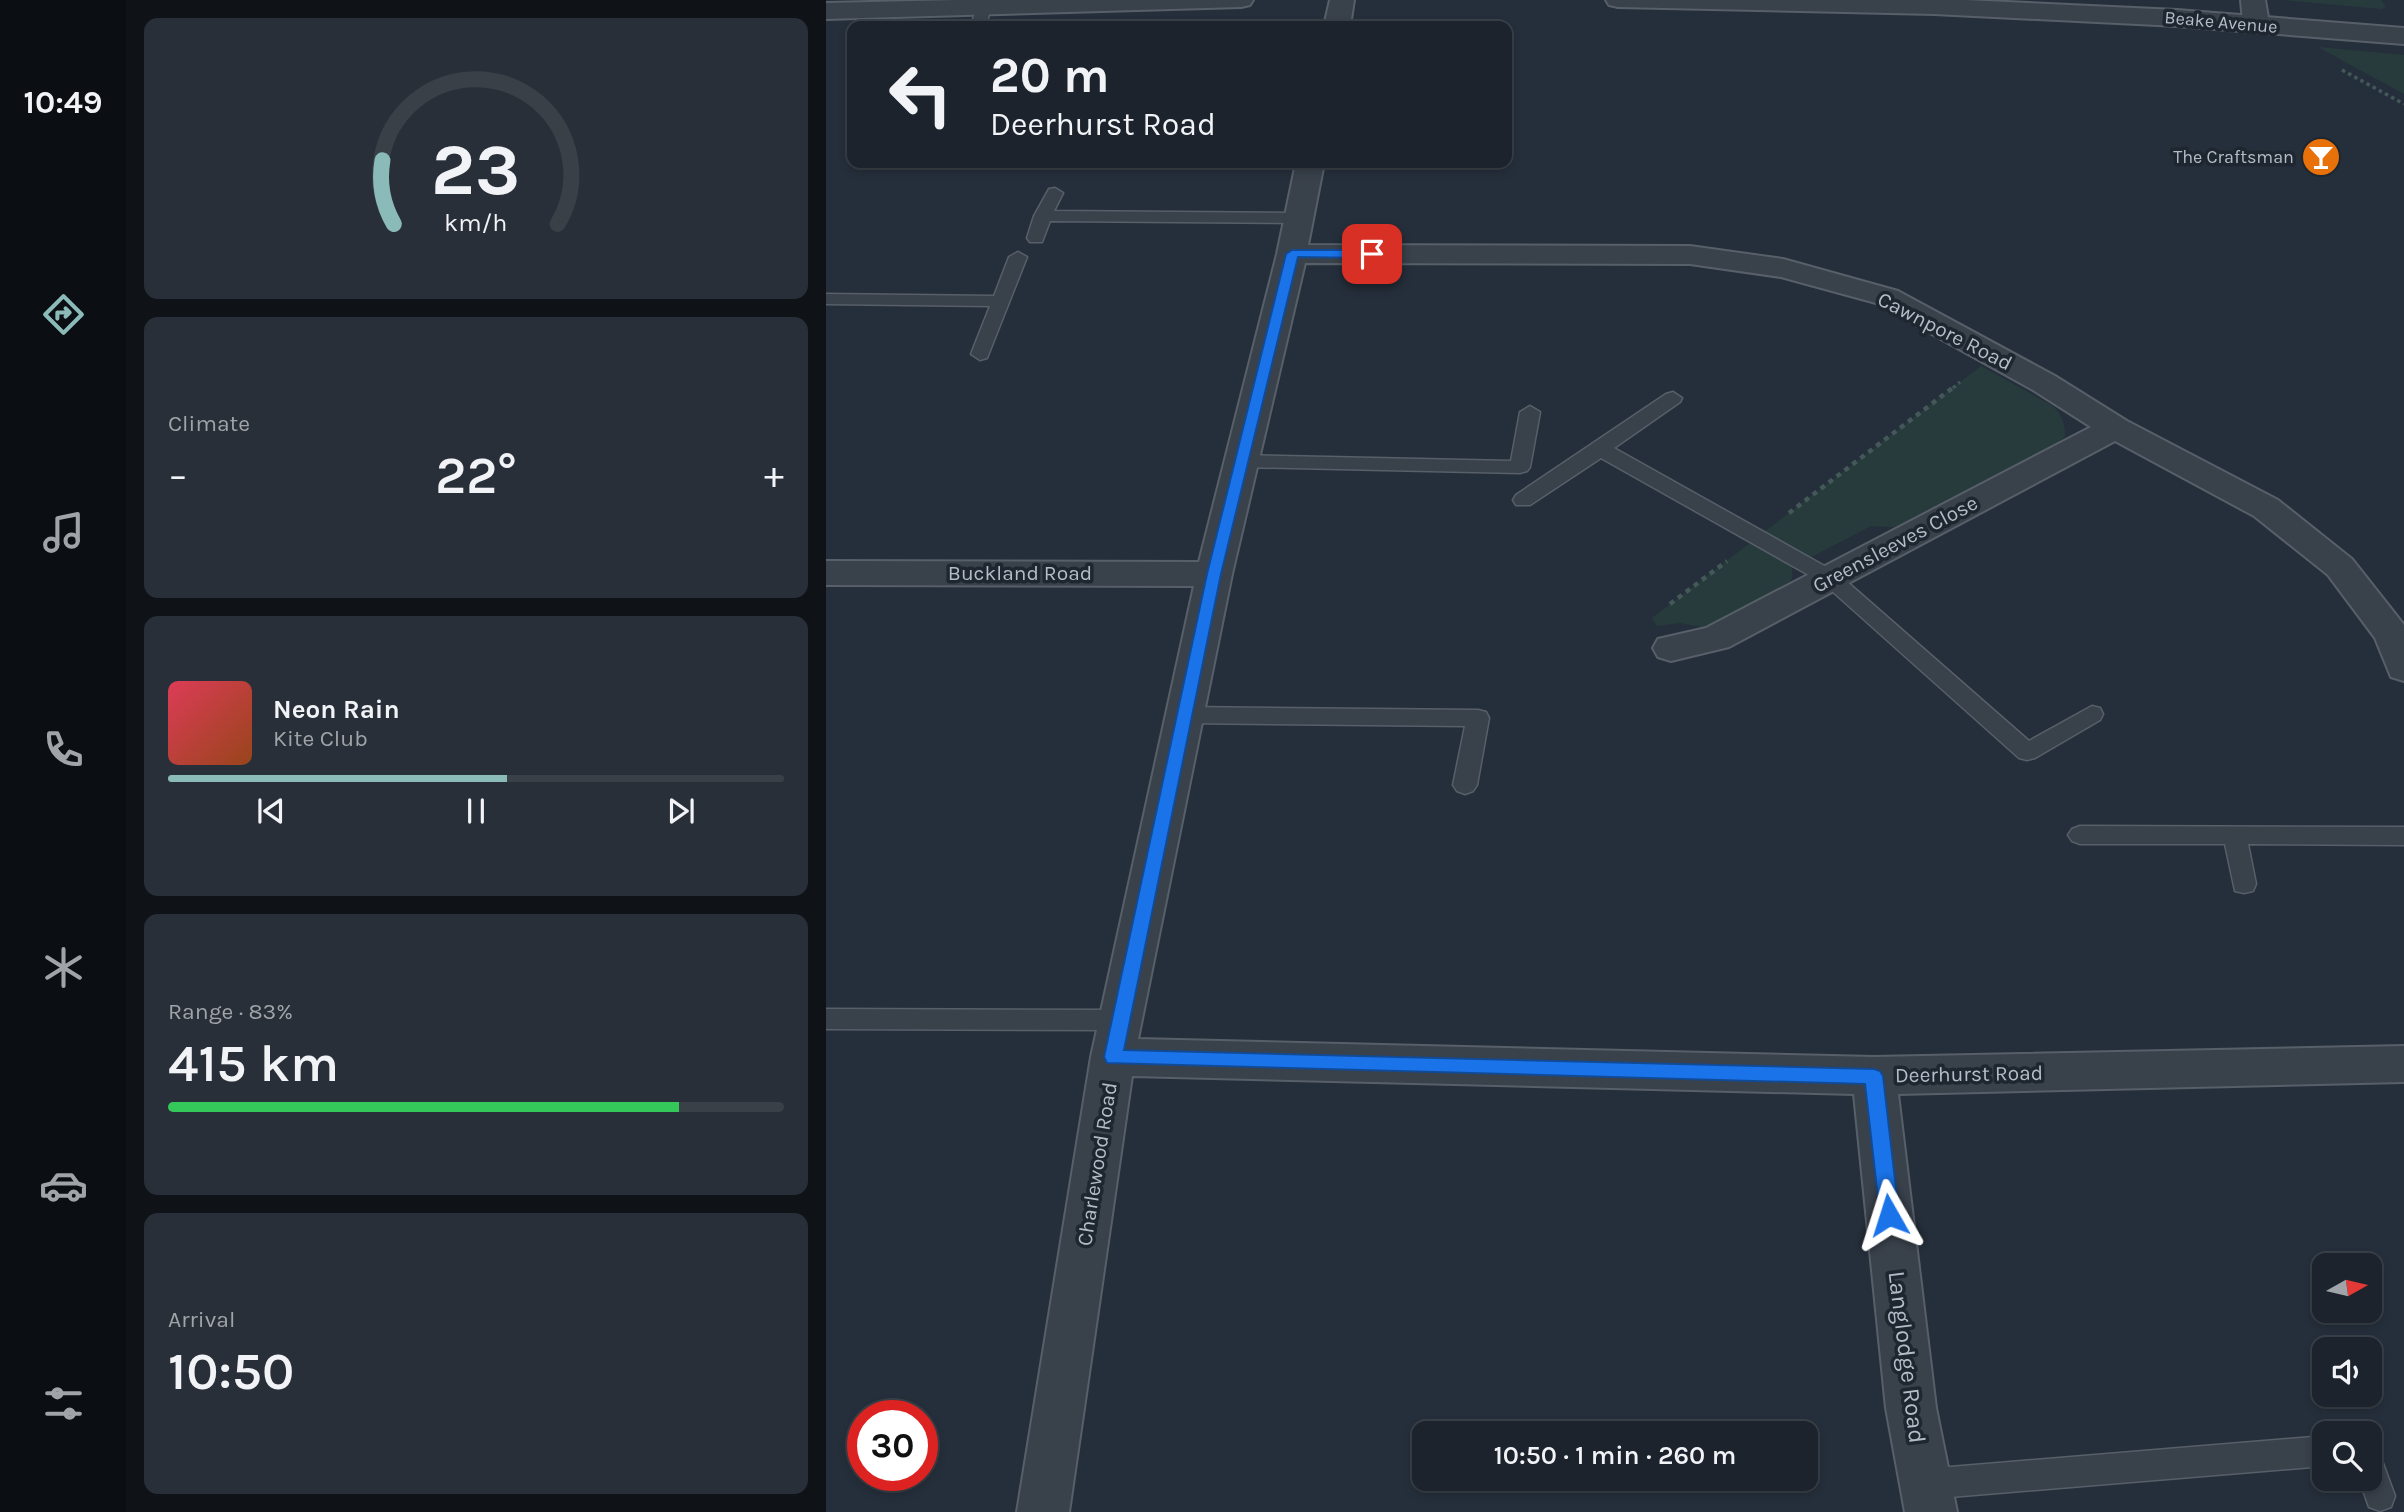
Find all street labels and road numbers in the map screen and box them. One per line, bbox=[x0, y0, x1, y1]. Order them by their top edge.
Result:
street label: Beake Avenue bbox=[2164, 6, 2278, 38]
street label: Cawnpore Road bbox=[1874, 287, 2016, 375]
street label: Greensleeves Close bbox=[1808, 490, 1982, 598]
street label: Buckland Road bbox=[948, 561, 1092, 585]
street label: Deerhurst Road bbox=[1895, 1061, 2043, 1087]
street label: Charlewood Road bbox=[1072, 1080, 1122, 1248]
street label: Langlodge Road bbox=[1883, 1269, 1931, 1445]

